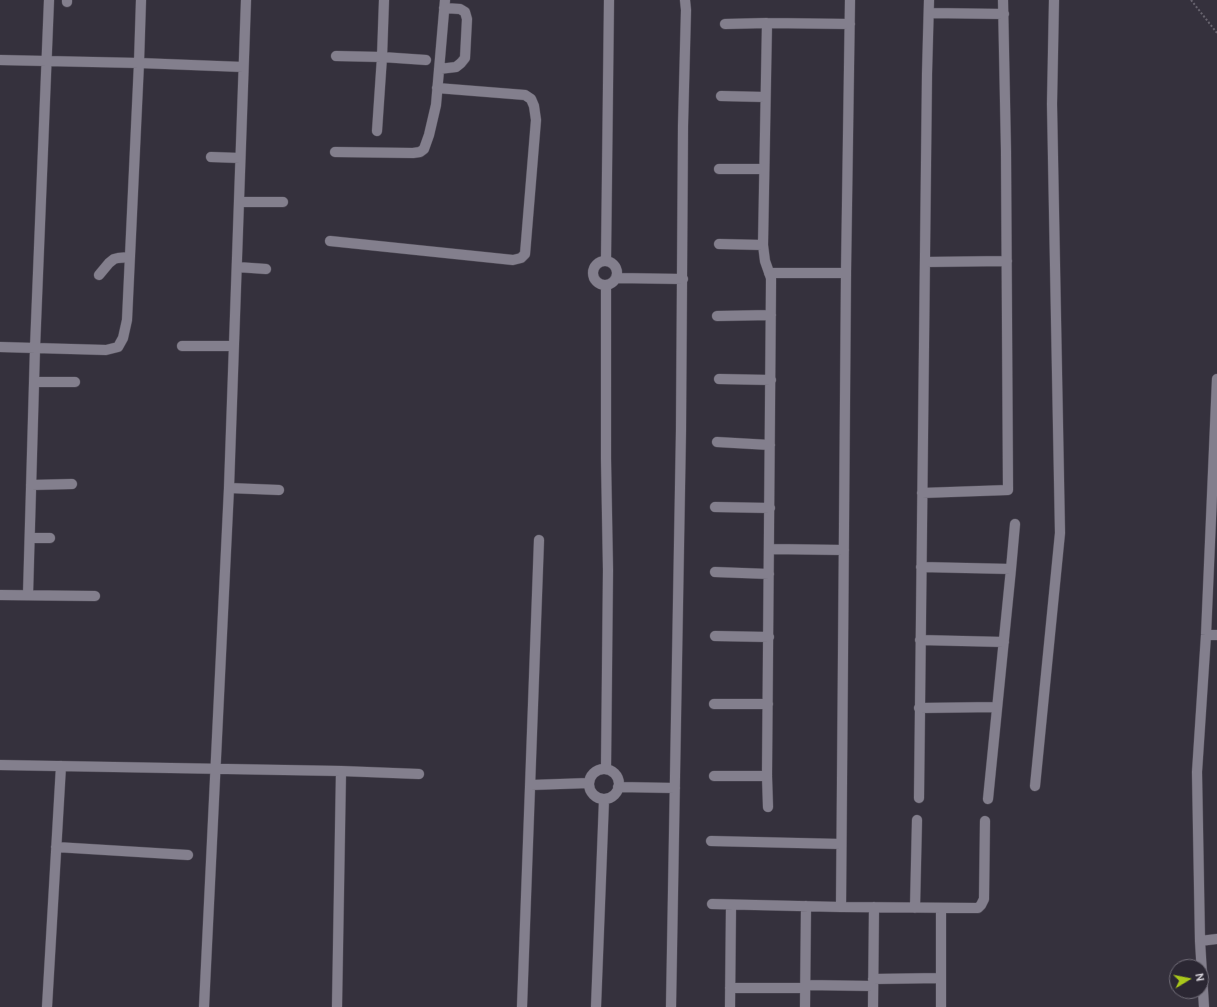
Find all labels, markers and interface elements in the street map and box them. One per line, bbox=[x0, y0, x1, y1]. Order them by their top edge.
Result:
north arrow bbox=[1169, 959, 1209, 999]
text: N bbox=[1193, 972, 1206, 982]

